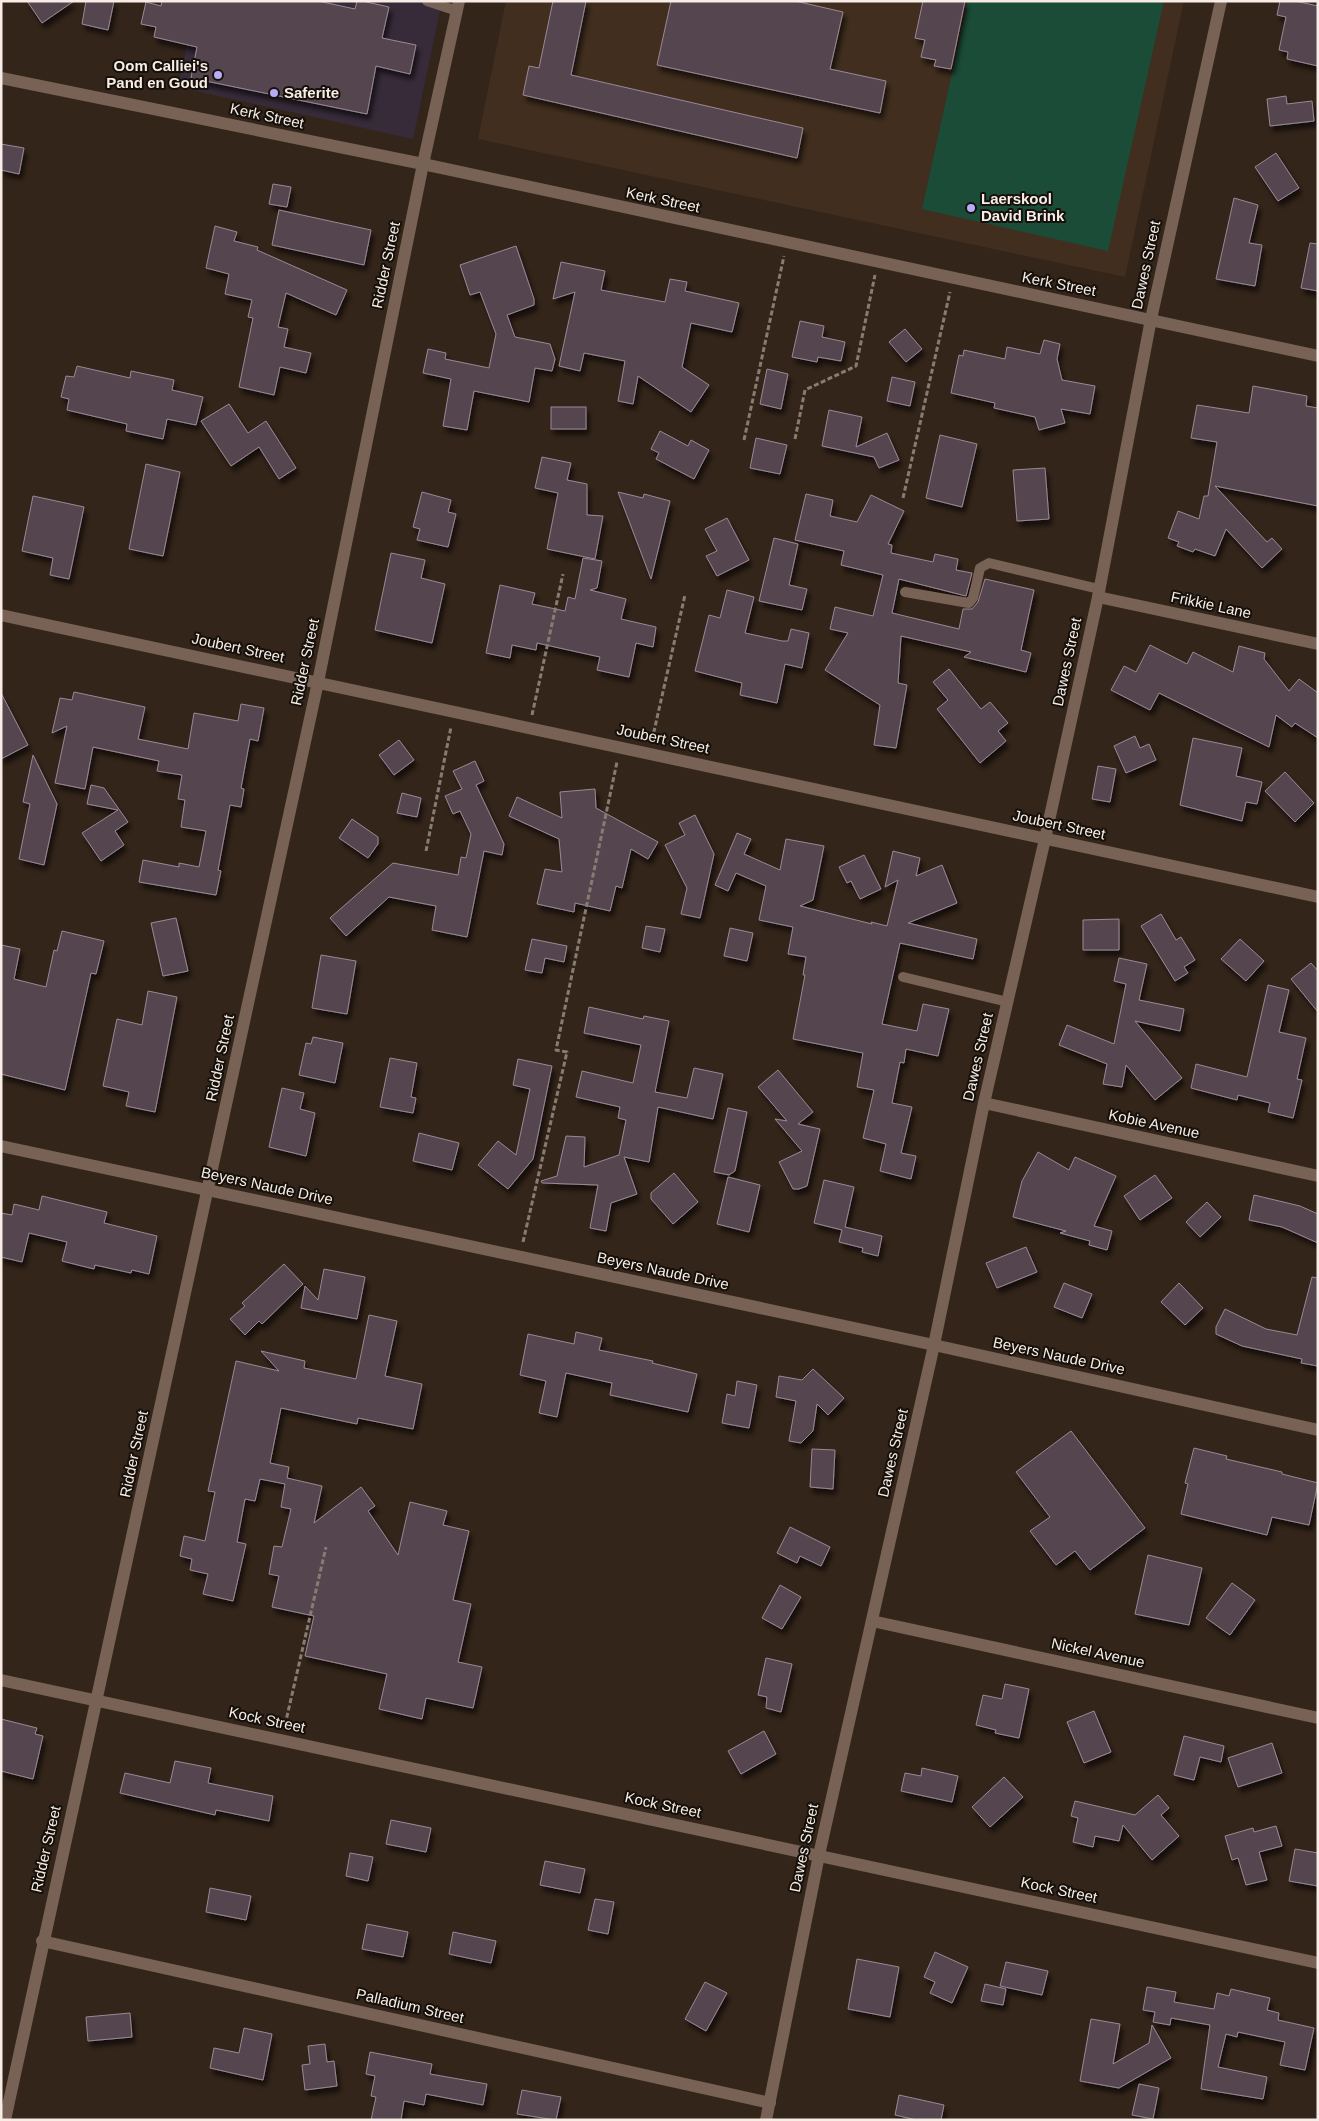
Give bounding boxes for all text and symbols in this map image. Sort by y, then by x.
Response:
place label: Oom Calliei's Pand en Goud [106,57,208,91]
marker: Oom Calliei's Pand en Goud [212,69,224,81]
place label: Saferite [284,84,339,101]
marker: Saferite [268,87,280,99]
street label: Kerk Street [229,99,306,132]
street label: Kerk Street [625,183,702,216]
place label: Laerskool David Brink [981,190,1065,224]
marker: Laerskool David Brink [965,202,977,214]
street label: Dawes Street [1128,218,1163,311]
street label: Ridder Street [368,219,403,310]
street label: Kerk Street [1021,268,1098,299]
street label: Frikkie Lane [1169,588,1253,621]
street label: Dawes Street [1049,615,1084,708]
street label: Ridder Street [287,616,322,707]
street label: Joubert Street [190,629,287,666]
street label: Joubert Street [615,720,712,757]
street label: Joubert Street [1011,806,1108,843]
street label: Dawes Street [959,1010,996,1103]
street label: Ridder Street [202,1012,237,1103]
street label: Kobie Avenue [1107,1106,1201,1141]
street label: Beyers Naude Drive [200,1163,335,1208]
street label: Beyers Naude Drive [596,1248,731,1293]
street label: Beyers Naude Drive [992,1333,1127,1378]
street label: Dawes Street [874,1406,911,1499]
street label: Ridder Street [116,1408,151,1499]
street label: Nickel Avenue [1050,1634,1146,1671]
street label: Kock Street [227,1703,308,1736]
street label: Kock Street [623,1788,704,1821]
street label: Dawes Street [786,1801,821,1894]
street label: Ridder Street [27,1803,64,1894]
street label: Kock Street [1019,1873,1100,1906]
street label: Palladium Street [355,1985,466,2026]

